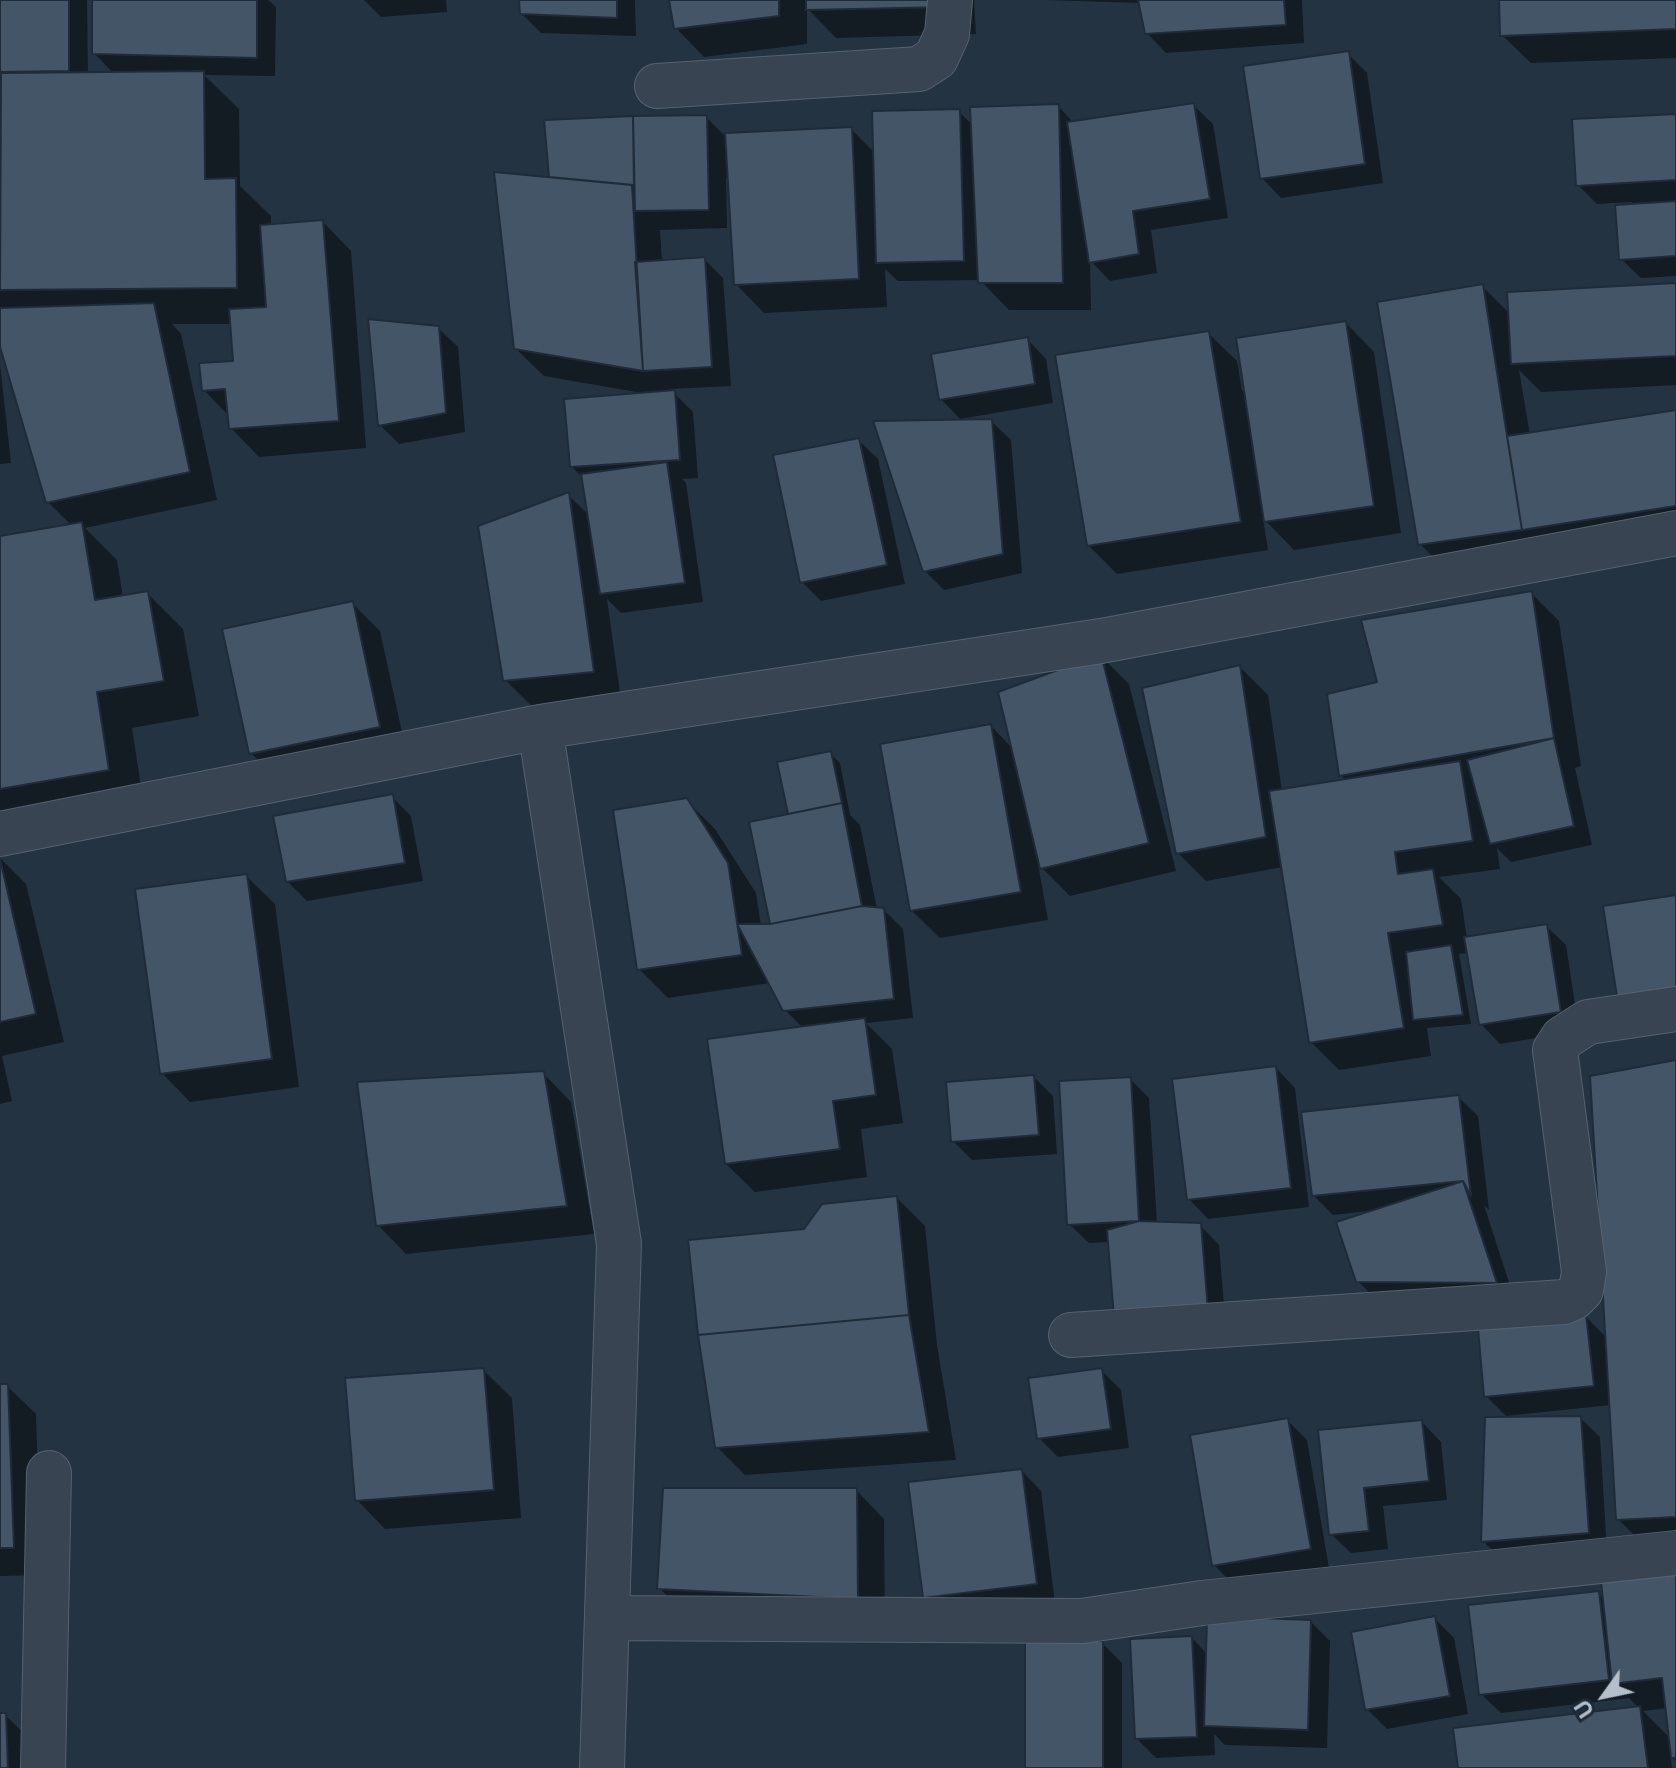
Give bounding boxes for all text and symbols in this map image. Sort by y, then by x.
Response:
north arrow [1564,1656,1644,1736]
text: U [1569,1695,1599,1723]

